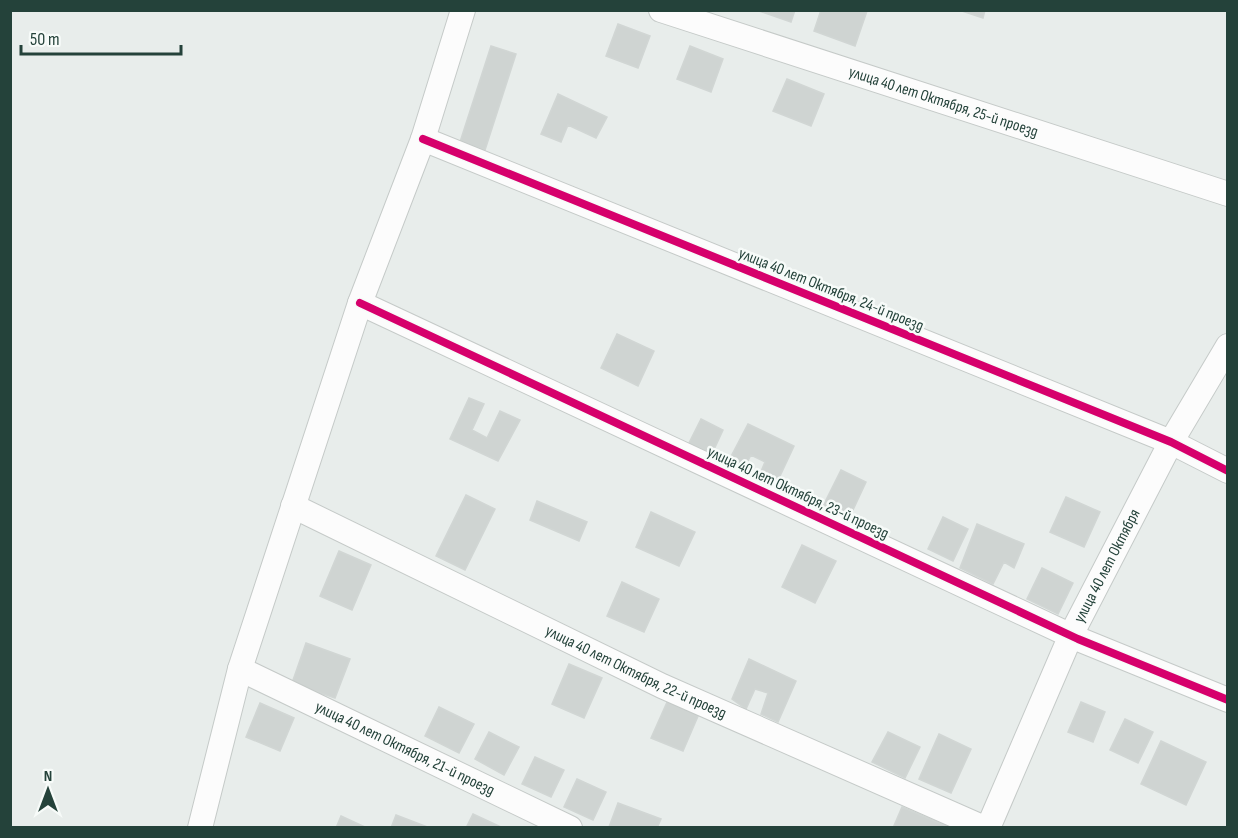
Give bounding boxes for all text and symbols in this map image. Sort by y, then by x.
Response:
scale bar [21,18,182,56]
text: 50 m [30,29,60,50]
street label: улица 40 лет Октября, 25-й проезд [846,62,1041,141]
street label: улица 40 лет Октября, 24-й проезд [736,244,926,336]
street label: улица 40 лет Октября, 23-й проезд [704,443,892,543]
street label: улица 40 лет Октября [1070,506,1144,626]
street label: улица 40 лет Октября, 22-й проезд [542,621,729,723]
street label: улица 40 лет Октября, 21-й проезд [312,697,498,800]
north arrow [18,760,78,820]
text: N [44,767,52,786]

